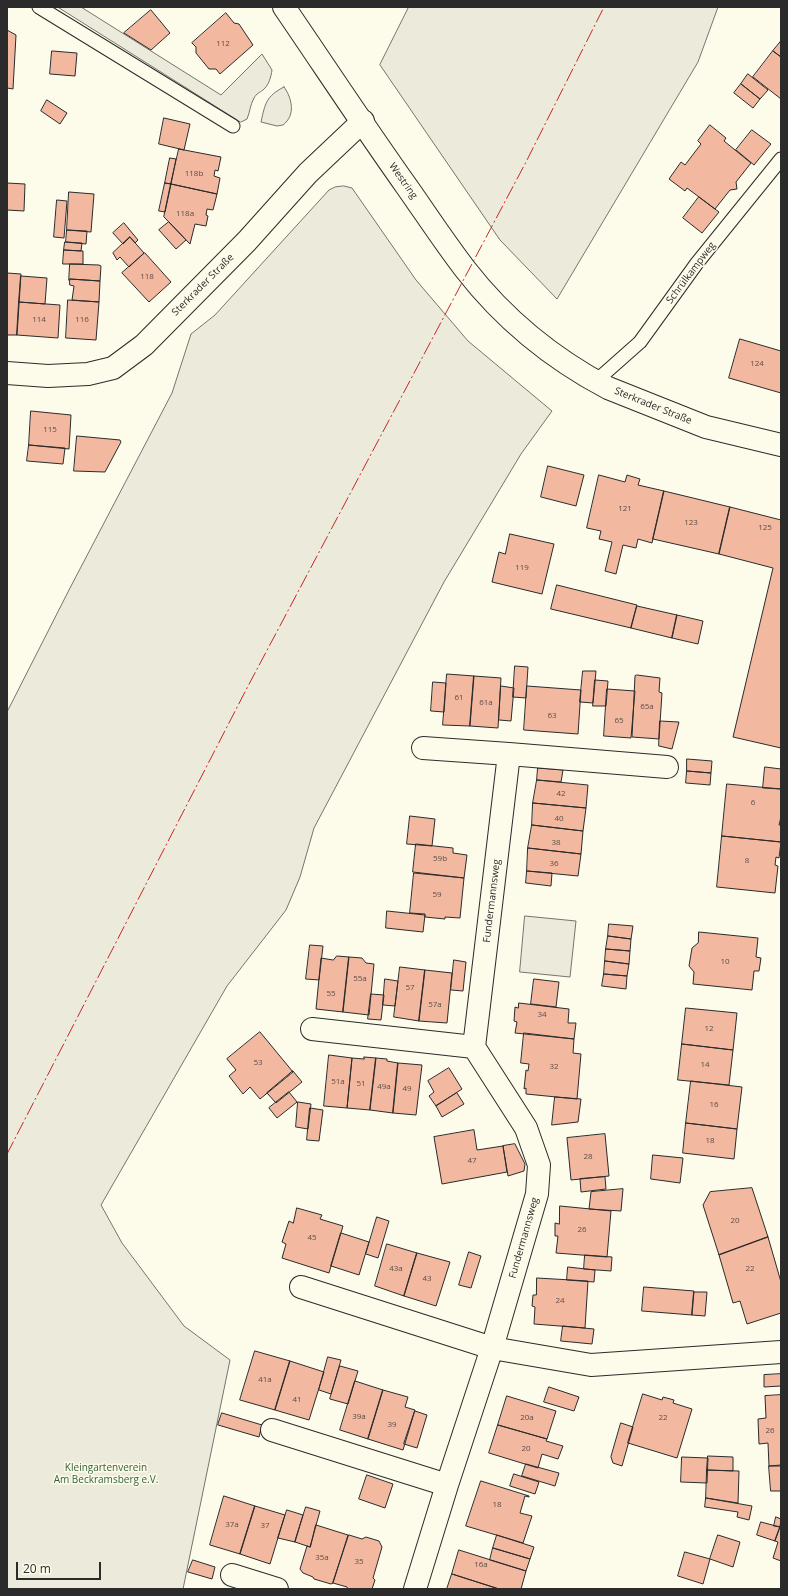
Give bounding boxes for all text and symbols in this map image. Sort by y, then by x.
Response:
house number: 112 [216,39,230,49]
street label: Westring [386,161,420,201]
house number: 118b [185,169,203,179]
house number: 118a [176,209,194,219]
street label: Schrülkampweg [664,240,718,306]
street label: Sterkrader Straße [170,252,236,318]
house number: 118 [140,272,154,282]
house number: 114 [32,315,46,325]
house number: 116 [75,315,89,325]
house number: 124 [750,359,764,369]
street label: Sterkrader Straße [612,385,694,427]
house number: 115 [43,425,57,435]
house number: 121 [618,504,632,514]
house number: 123 [684,518,698,528]
house number: 125 [758,523,772,533]
house number: 119 [515,563,529,573]
house number: 61 [454,693,464,703]
house number: 61a [479,698,493,708]
house number: 65a [640,702,654,712]
house number: 63 [547,711,557,721]
house number: 65 [614,716,624,726]
house number: 42 [556,789,566,799]
house number: 6 [751,798,755,808]
house number: 40 [554,814,564,824]
house number: 38 [551,838,561,848]
house number: 59b [433,854,447,864]
house number: 8 [745,856,749,866]
street label: Fundermannsweg [481,859,503,943]
house number: 36 [549,859,559,869]
house number: 59 [432,890,442,900]
house number: 10 [720,957,730,967]
house number: 55a [353,974,367,984]
house number: 57 [405,983,415,993]
house number: 55 [326,989,336,999]
house number: 57a [428,1000,442,1010]
house number: 34 [537,1010,547,1020]
house number: 12 [704,1024,714,1034]
house number: 53 [253,1058,263,1068]
house number: 14 [700,1060,710,1070]
house number: 32 [549,1062,559,1072]
house number: 51a [331,1077,345,1087]
house number: 51 [356,1079,366,1089]
house number: 49a [377,1082,391,1092]
house number: 49 [402,1084,412,1094]
house number: 16 [709,1100,719,1110]
house number: 18 [705,1136,715,1146]
house number: 28 [583,1152,593,1162]
house number: 47 [467,1156,477,1166]
street label: Fundermannsweg [507,1196,541,1280]
house number: 20 [730,1216,740,1226]
house number: 26 [577,1225,587,1235]
house number: 45 [307,1233,317,1243]
house number: 43a [389,1264,403,1274]
house number: 22 [745,1264,755,1274]
house number: 43 [422,1274,432,1284]
house number: 24 [555,1296,565,1306]
house number: 41a [258,1375,272,1385]
house number: 41 [292,1395,302,1405]
house number: 39a [352,1412,366,1422]
house number: 20a [520,1413,534,1423]
house number: 22 [658,1413,668,1423]
house number: 39 [387,1420,397,1430]
house number: 26 [765,1426,775,1436]
house number: 20 [521,1444,531,1454]
park label: Kleingartenverein Am Beckramsberg e.V. [54,1462,158,1486]
house number: 18 [492,1500,502,1510]
house number: 37a [225,1520,239,1530]
house number: 37 [260,1521,270,1531]
house number: 35a [315,1553,329,1563]
scale bar [18,1554,103,1580]
house number: 35 [354,1557,364,1567]
text: 20 m [23,1560,51,1577]
house number: 16a [474,1560,488,1570]

